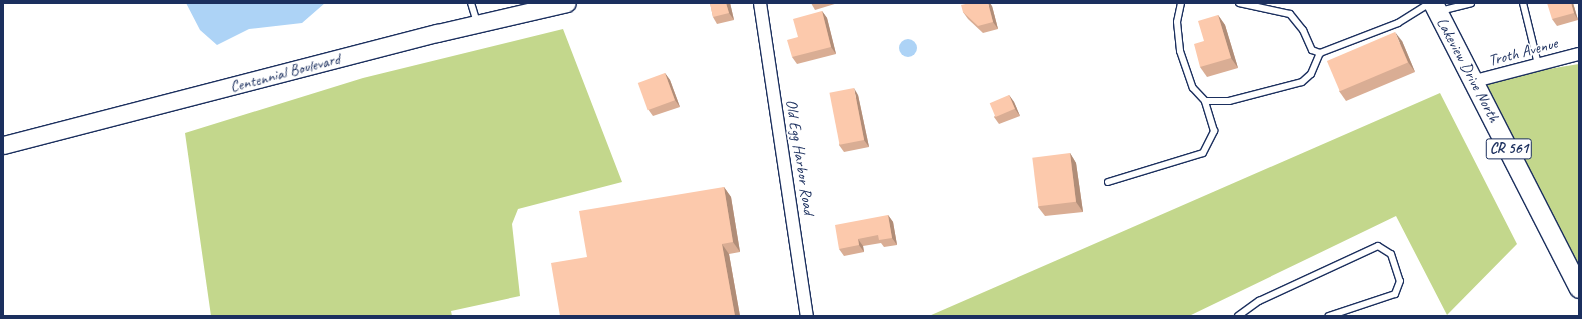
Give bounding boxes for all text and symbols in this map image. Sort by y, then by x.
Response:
street label: Lakeview Drive North [1432,14,1504,126]
street label: Troth Avenue [1486,34,1560,70]
street label: Centennial Boulevard [228,49,342,97]
street label: Old Egg Harbor Road [781,98,819,216]
road number: CR 561 [1485,136,1533,162]

